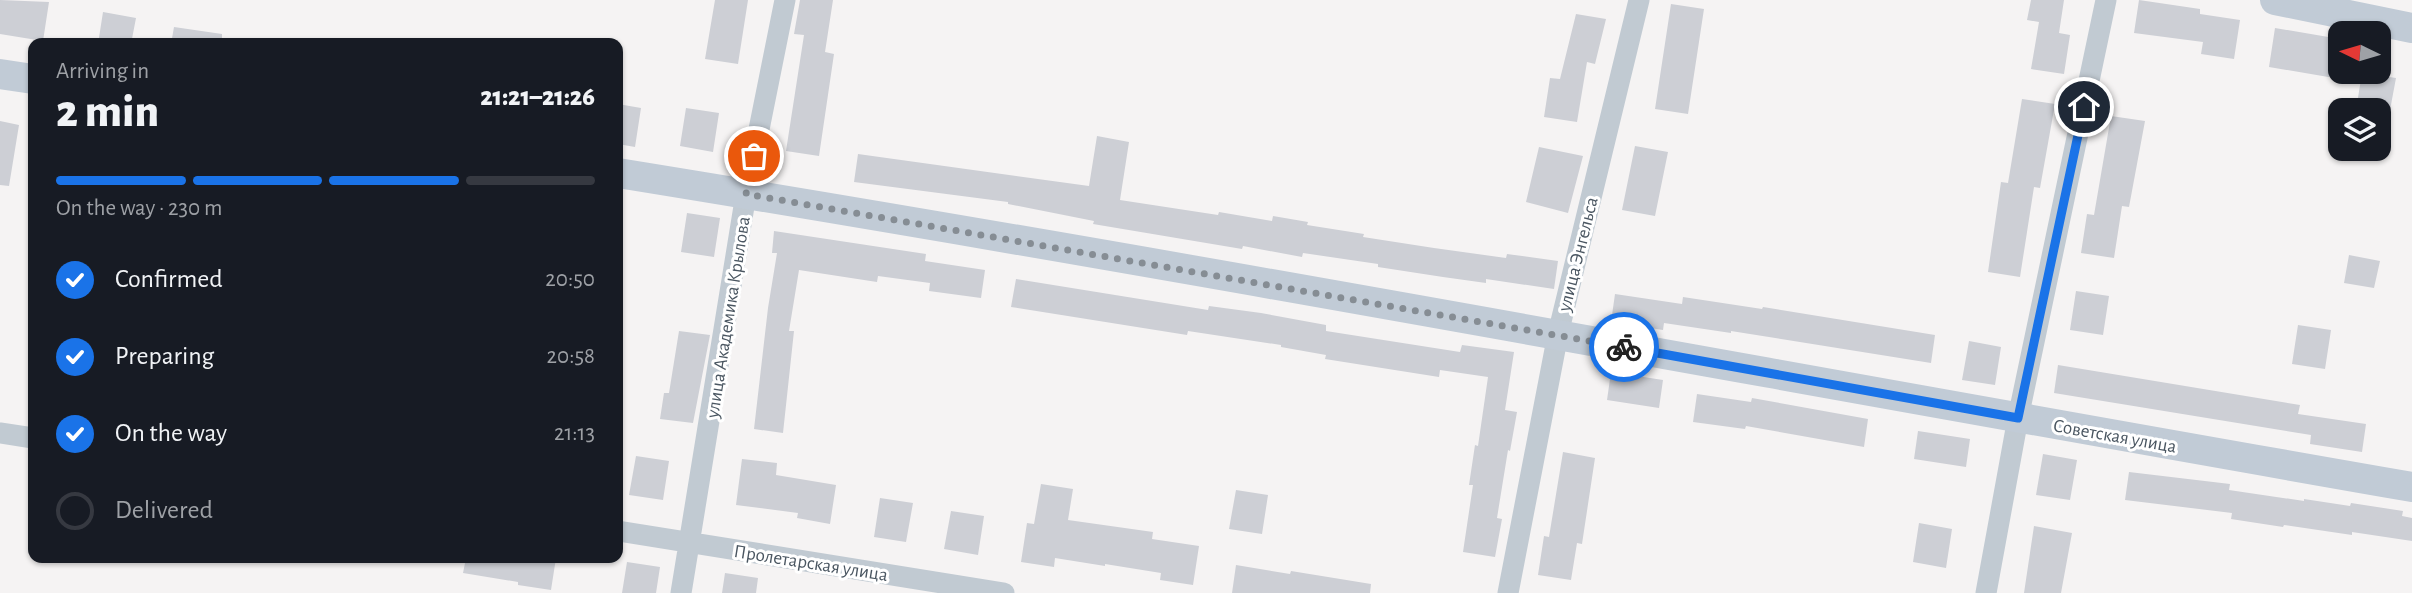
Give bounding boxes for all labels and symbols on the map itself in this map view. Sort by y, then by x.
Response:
north arrow [2328,21,2390,84]
pin [2054,77,2114,137]
pin [724,126,784,186]
street label: улица Энгельса [1555,195,1602,315]
street label: улица Академика Крылова [703,215,754,420]
courier [1589,312,1659,382]
street label: Советская улица [2052,416,2178,457]
street label: Пролетарская улица [732,542,889,585]

